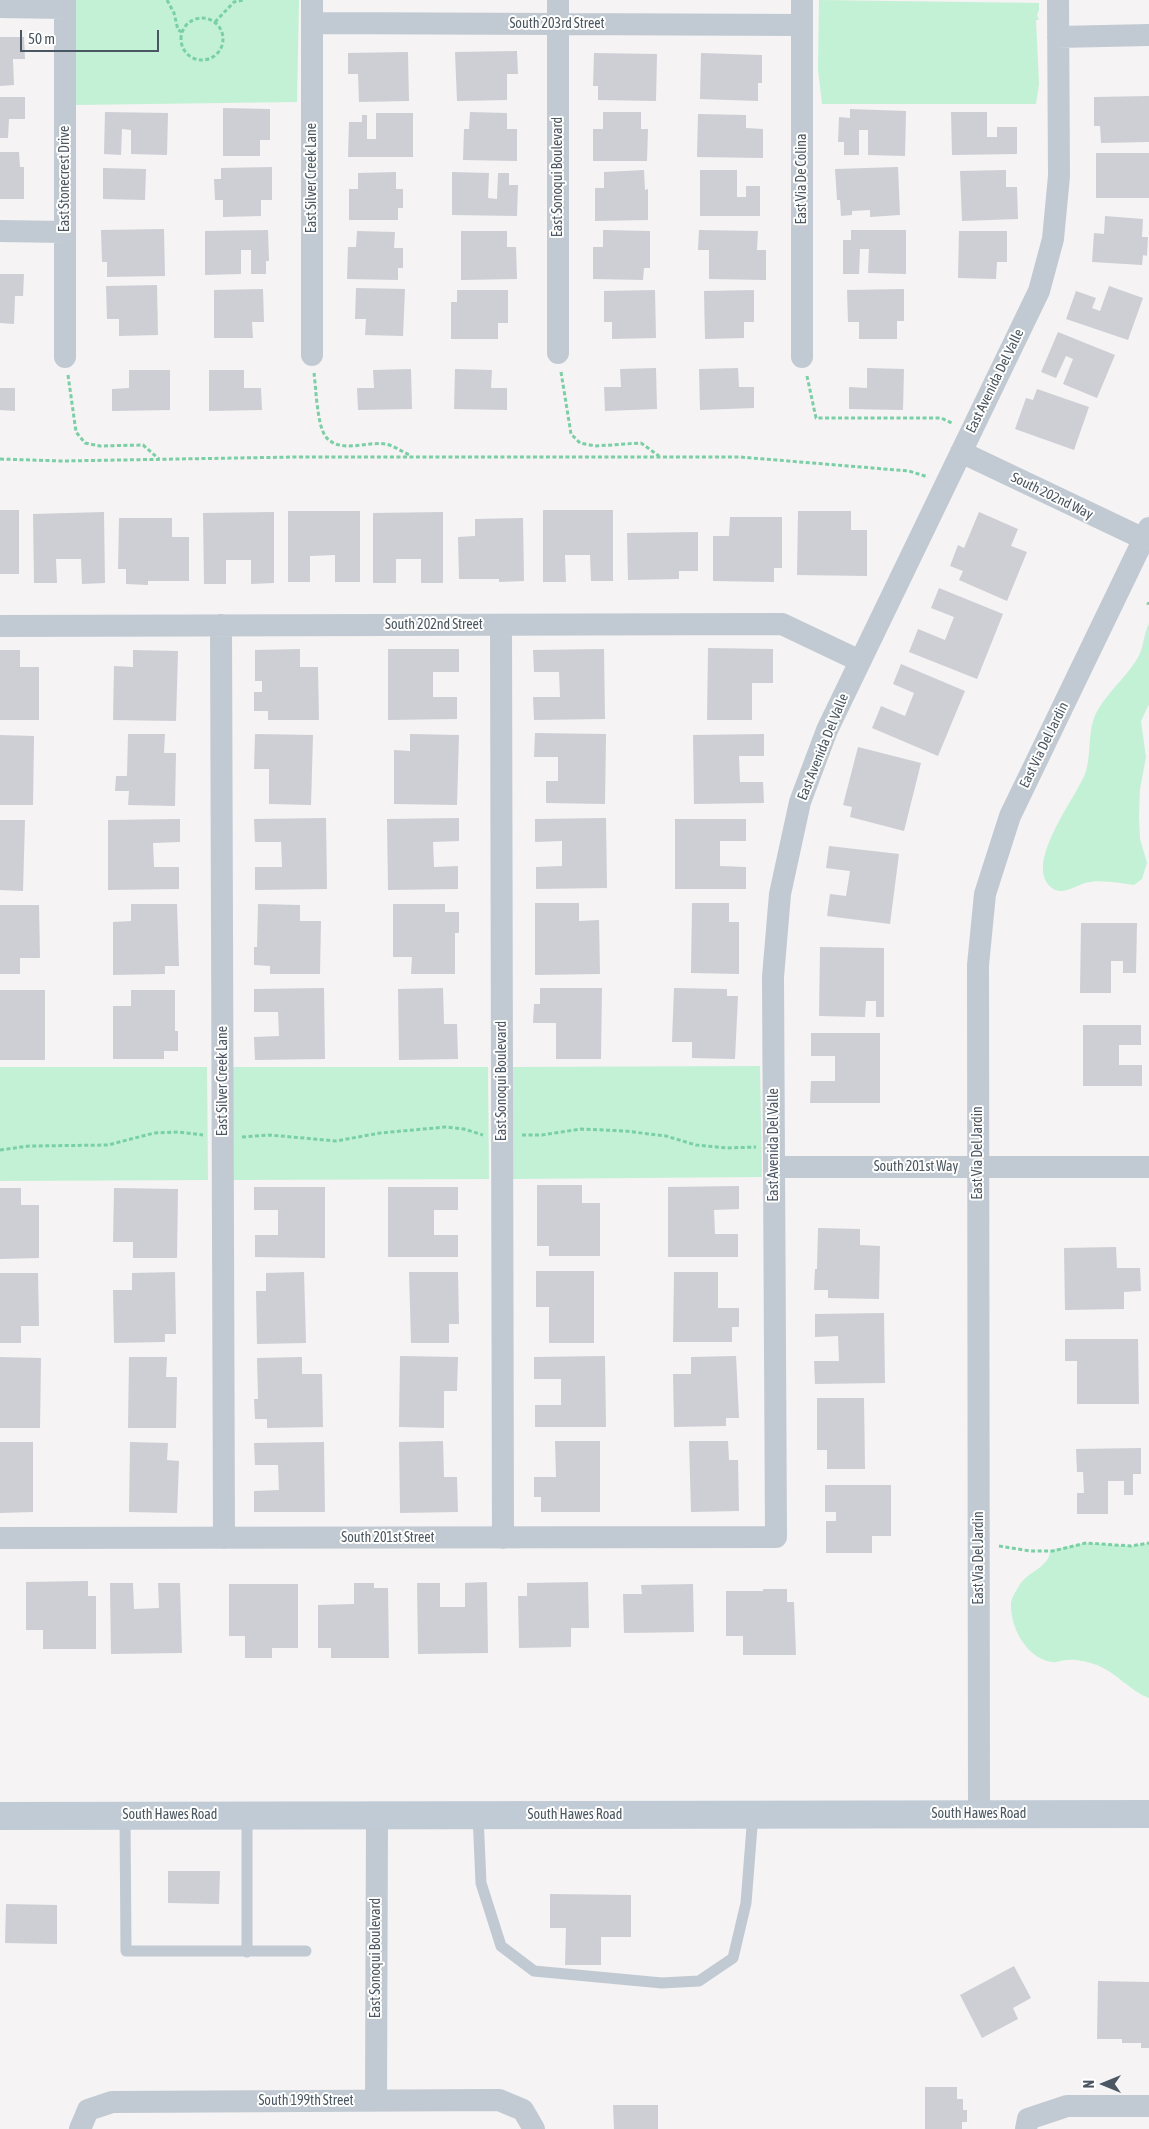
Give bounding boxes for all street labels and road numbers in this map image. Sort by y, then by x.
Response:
street label: South 203rd Street [509,16,605,32]
street label: East Sonoqui Boulevard [550,117,566,237]
street label: East Silver Creek Lane [304,123,320,233]
street label: East Stonecrest Drive [57,126,73,232]
street label: East Via De Colina [794,133,810,225]
street label: East Avenida Del Valle [963,326,1027,436]
street label: South 202nd Way [1008,469,1096,523]
street label: South 202nd Street [385,617,483,633]
street label: East Avenida Del Valle [794,691,852,803]
street label: East Via Del Jardin [1016,699,1072,791]
street label: East Sonoqui Boulevard [494,1021,510,1141]
street label: East Silver Creek Lane [215,1026,231,1136]
street label: East Avenida Del Valle [766,1088,782,1202]
street label: East Via Del Jardin [970,1106,986,1200]
street label: South 201st Way [874,1159,958,1175]
street label: East Via Del Jardin [971,1511,987,1605]
street label: South 201st Street [341,1530,435,1546]
street label: South Hawes Road [932,1806,1026,1822]
street label: South Hawes Road [123,1807,217,1823]
street label: South Hawes Road [528,1807,622,1823]
street label: East Sonoqui Boulevard [368,1898,384,2018]
street label: South 199th Street [258,2093,354,2109]

